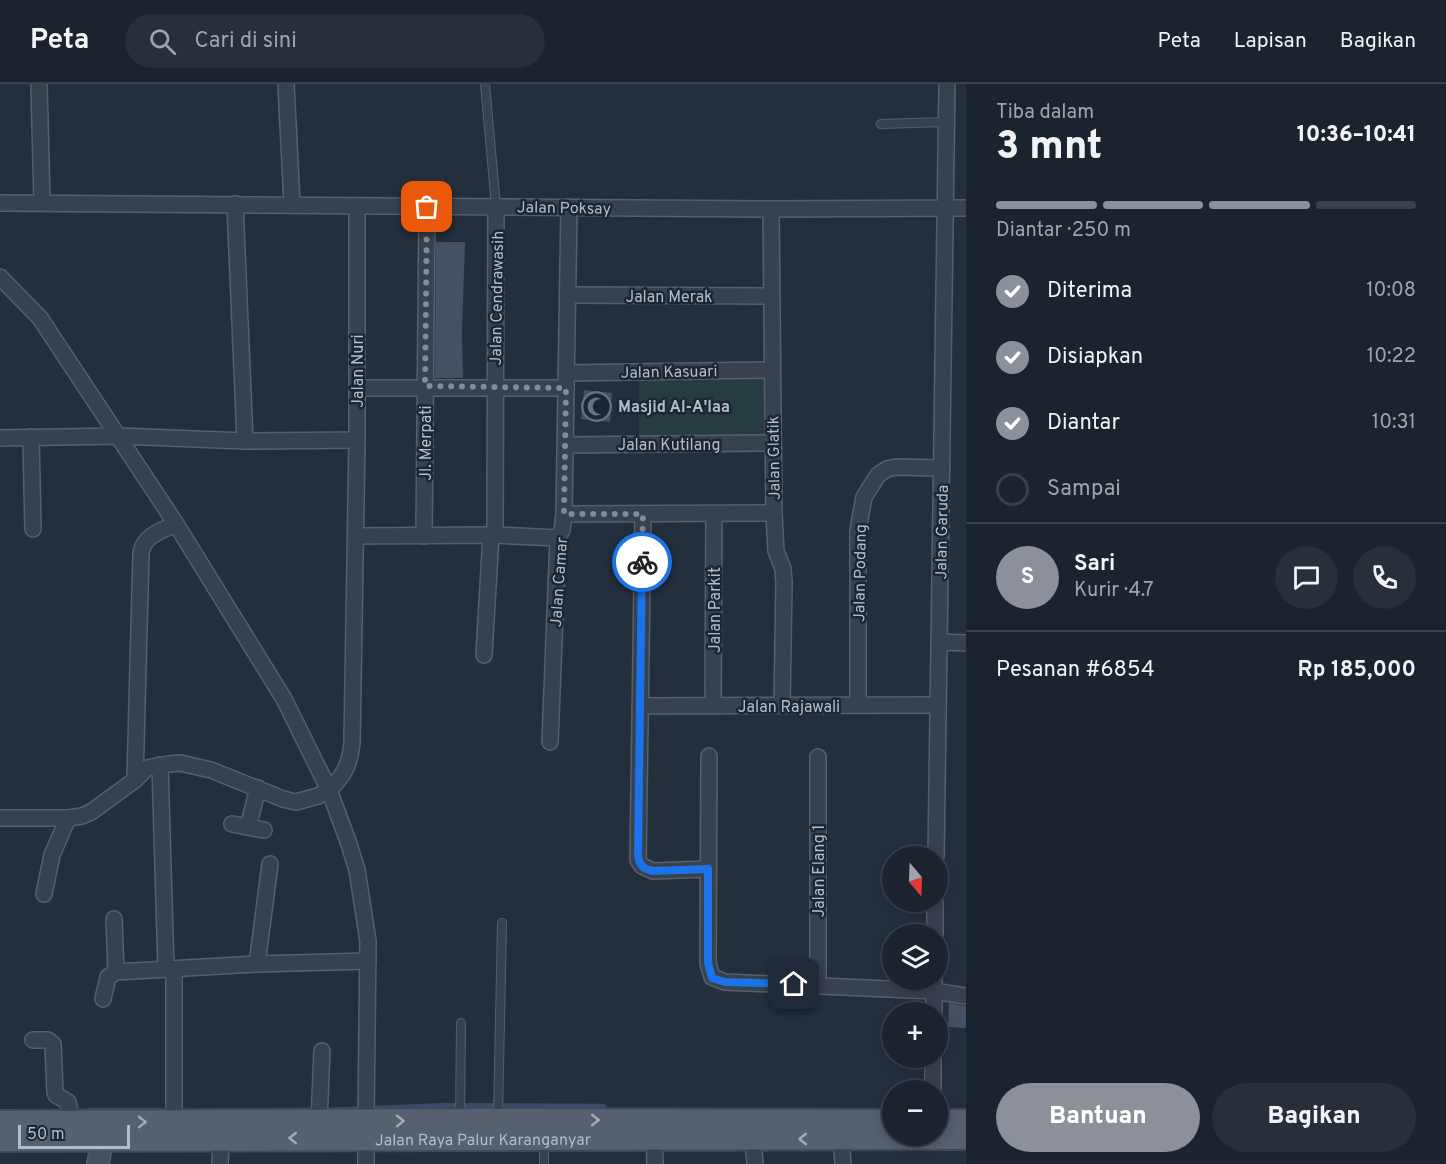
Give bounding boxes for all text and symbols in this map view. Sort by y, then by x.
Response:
search box [125,14,545,68]
text: Peta [30,23,89,59]
icon: search [146,25,179,58]
text: Cari di sini [194,28,297,55]
text: Peta [1158,28,1201,55]
text: Lapisan [1234,28,1307,55]
text: Bagikan [1340,28,1416,55]
text: Tiba dalam [996,100,1094,126]
text: 10:36–10:41 [1297,122,1416,149]
text: 3 mnt [996,124,1102,173]
pin [401,181,452,232]
icon: bag [410,190,443,223]
street label: Jalan Poksay [517,198,611,220]
text: Diantar · 250 m [996,218,1131,244]
street label: Jalan Cendrawasih [487,231,509,366]
icon: check [996,275,1029,308]
text: Diterima [1047,278,1132,305]
text: 10:08 [1366,278,1416,304]
street label: Jalan Merak [625,288,713,308]
street label: Jalan Nuri [349,334,369,408]
icon: check [996,341,1029,374]
text: Disiapkan [1047,344,1143,371]
text: 10:22 [1367,344,1416,370]
street label: Jalan Kasuari [620,362,718,384]
mosque icon: Masjid Al-A'laa [581,390,613,422]
place label: Masjid Al-A'laa [618,398,730,418]
street label: Jl. Merpati [417,405,437,481]
icon: check [996,407,1029,440]
text: Diantar [1047,410,1120,437]
text: 10:31 [1372,410,1416,436]
street label: Jalan Glatik [764,416,786,500]
street label: Jalan Kutilang [617,436,721,456]
text: Sampai [1047,476,1121,503]
street label: Jalan Garuda [932,484,954,580]
street label: Jalan Podang [850,524,872,622]
courier [612,532,672,592]
street label: Jalan Camar [547,536,573,628]
icon: bike [626,546,659,579]
button: chat [1275,546,1338,609]
button: phone [1353,546,1416,609]
text: Sari [1074,551,1115,578]
text: S [1021,564,1034,591]
street label: Jalan Parkit [706,567,726,653]
text: Kurir · 4.7 [1074,578,1154,604]
text: Pesanan #6854 [996,657,1155,684]
text: Rp 185,000 [1298,657,1416,684]
street label: Jalan Rajawali [738,698,840,718]
street label: Jalan Elang 1 [810,824,830,918]
north arrow [882,846,948,912]
map controls [882,846,948,1146]
button: layers [882,924,948,990]
pin [768,958,819,1009]
icon: home [777,967,810,1000]
button: + [882,1002,948,1068]
button: − [882,1080,948,1146]
button: Bantuan [996,1083,1200,1152]
button: Bagikan [1212,1083,1416,1152]
one-way arrow [396,1114,405,1127]
one-way arrow [591,1114,600,1126]
one-way arrow [138,1116,147,1128]
scale bar [18,1122,130,1150]
text: 50 m [27,1125,65,1145]
street label: Jalan Raya Palur Karanganyar [375,1131,591,1151]
one-way arrow [288,1132,297,1144]
one-way arrow [798,1133,807,1145]

